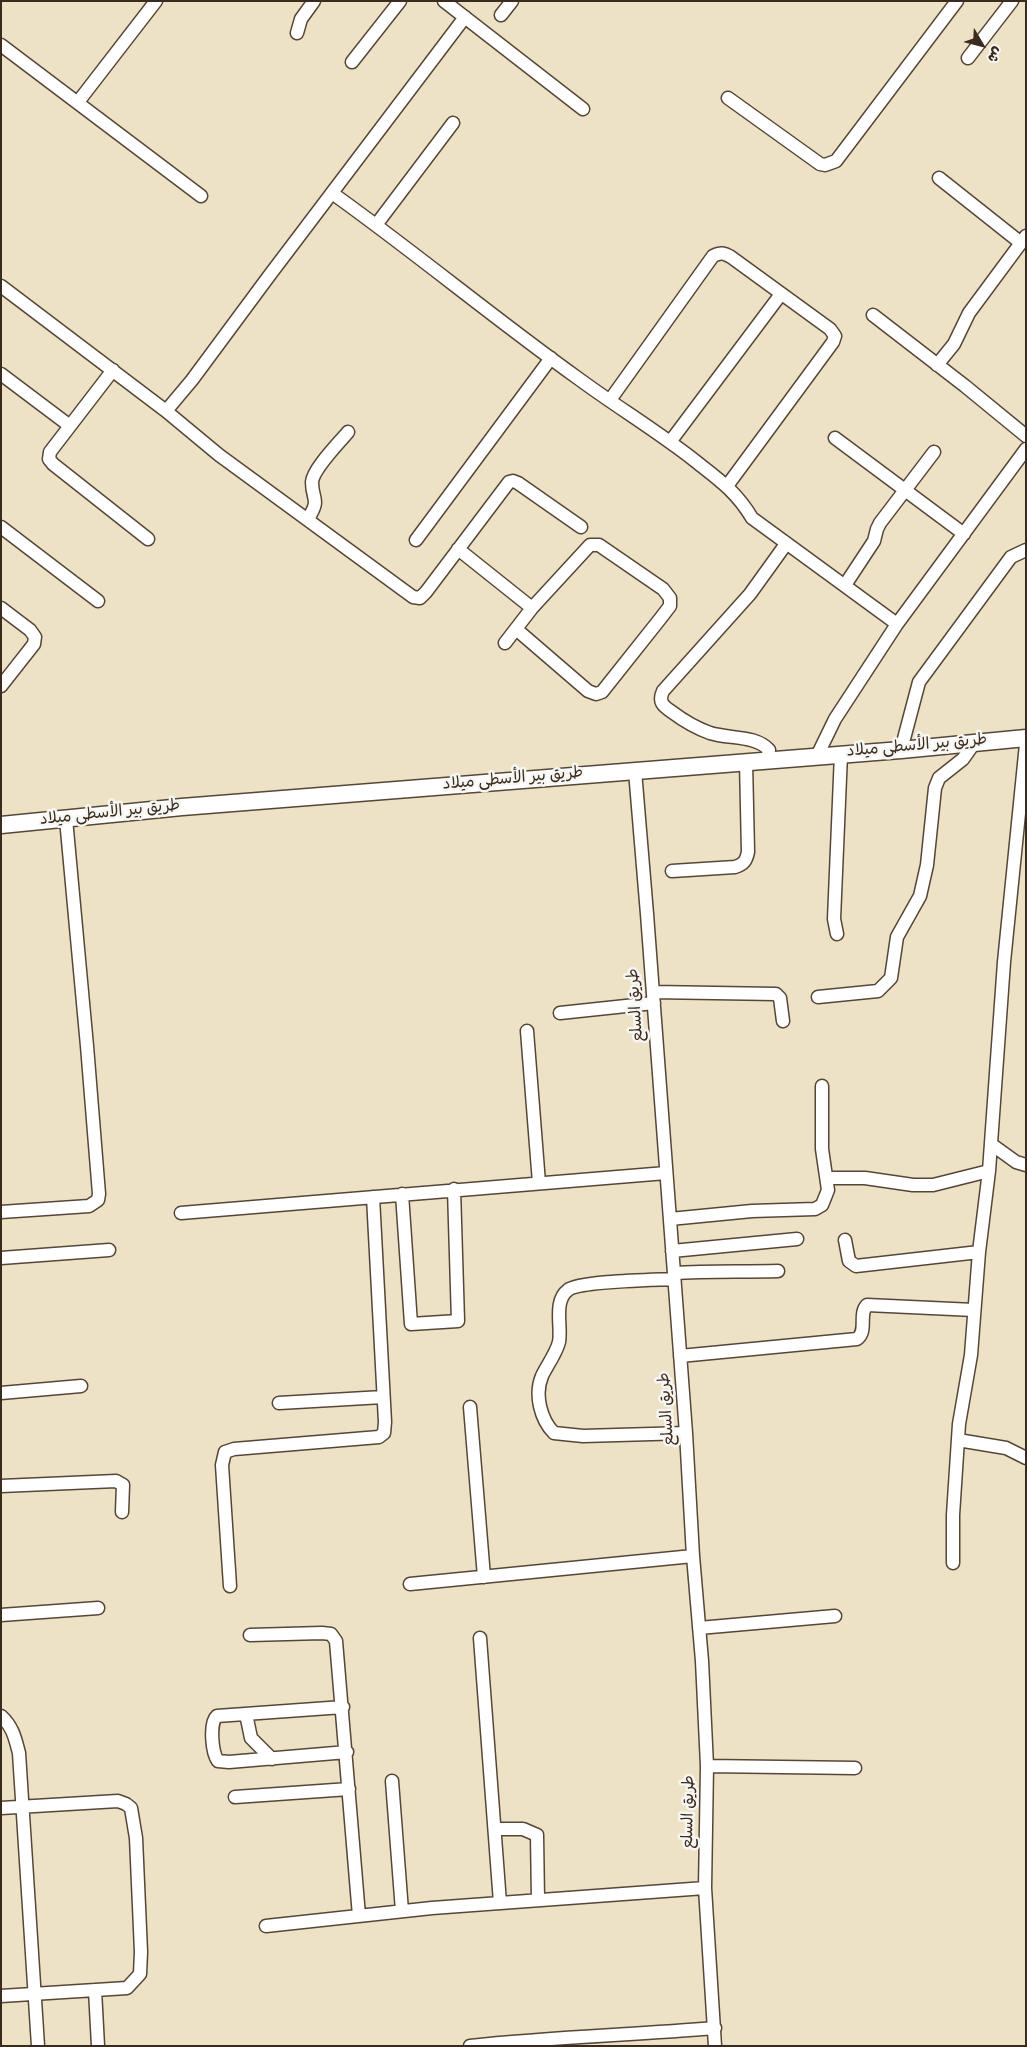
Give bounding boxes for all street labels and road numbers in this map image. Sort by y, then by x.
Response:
street label: طريق بير الأسطى ميلاد [846,731,988,763]
street label: طريق بير الأسطى ميلاد [442,764,584,796]
street label: طريق بير الأسطى ميلاد [39,797,181,831]
street label: طريق السلع [625,968,649,1042]
street label: طريق السلع [656,1372,680,1446]
street label: طريق السلع [680,1775,700,1849]

